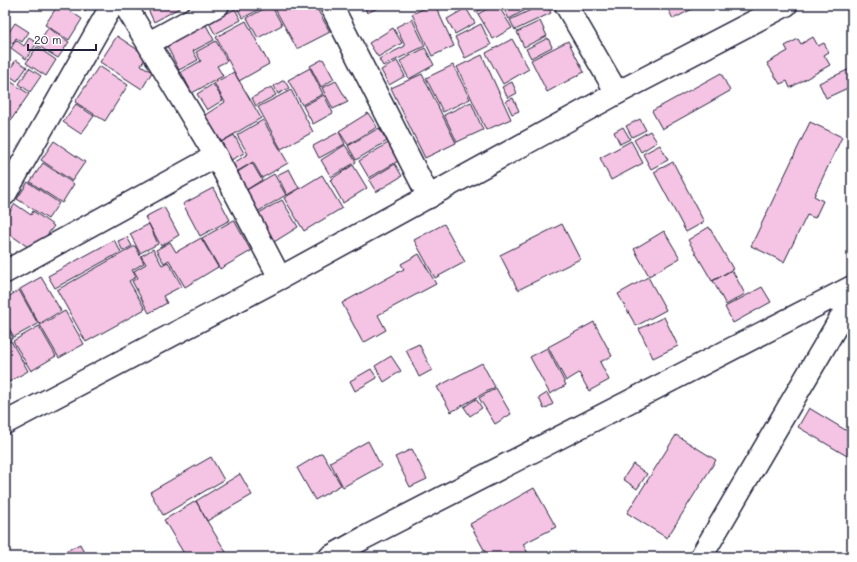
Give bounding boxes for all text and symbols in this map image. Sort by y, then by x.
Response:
scale bar [28,26,96,52]
text: 20 m [34,31,62,47]

